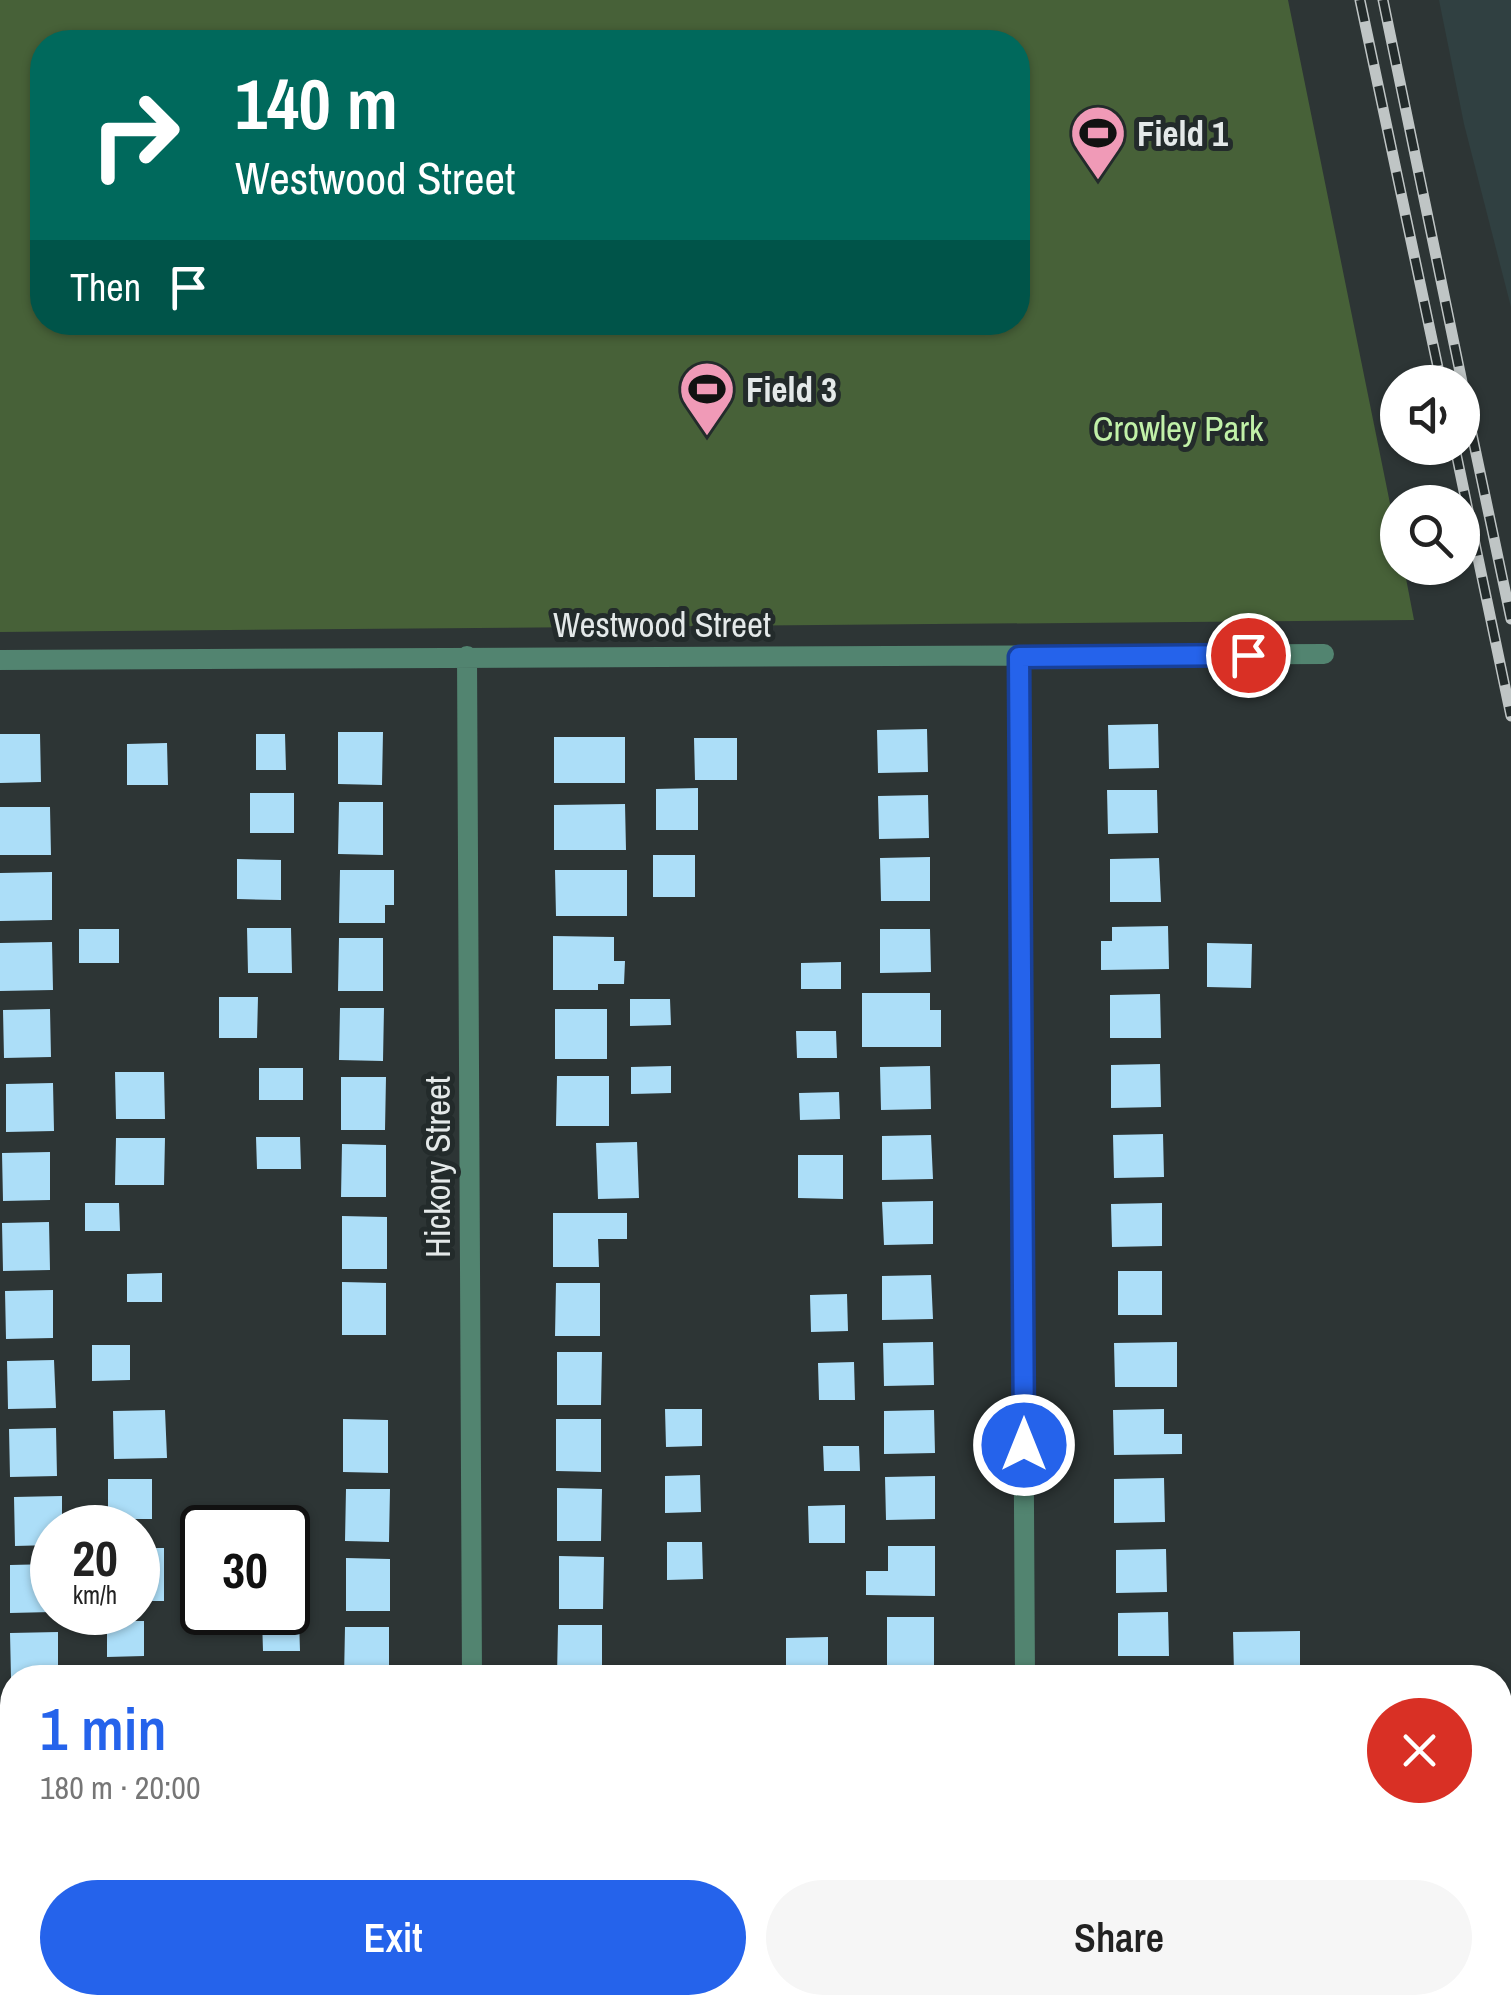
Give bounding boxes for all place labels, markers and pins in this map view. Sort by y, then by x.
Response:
sports icon: Field 1 [1068,103,1128,182]
place label: Field 1 [1137,110,1228,157]
sports icon: Field 3 [677,359,737,438]
place label: Field 3 [746,366,837,413]
pin [1206,613,1291,698]

